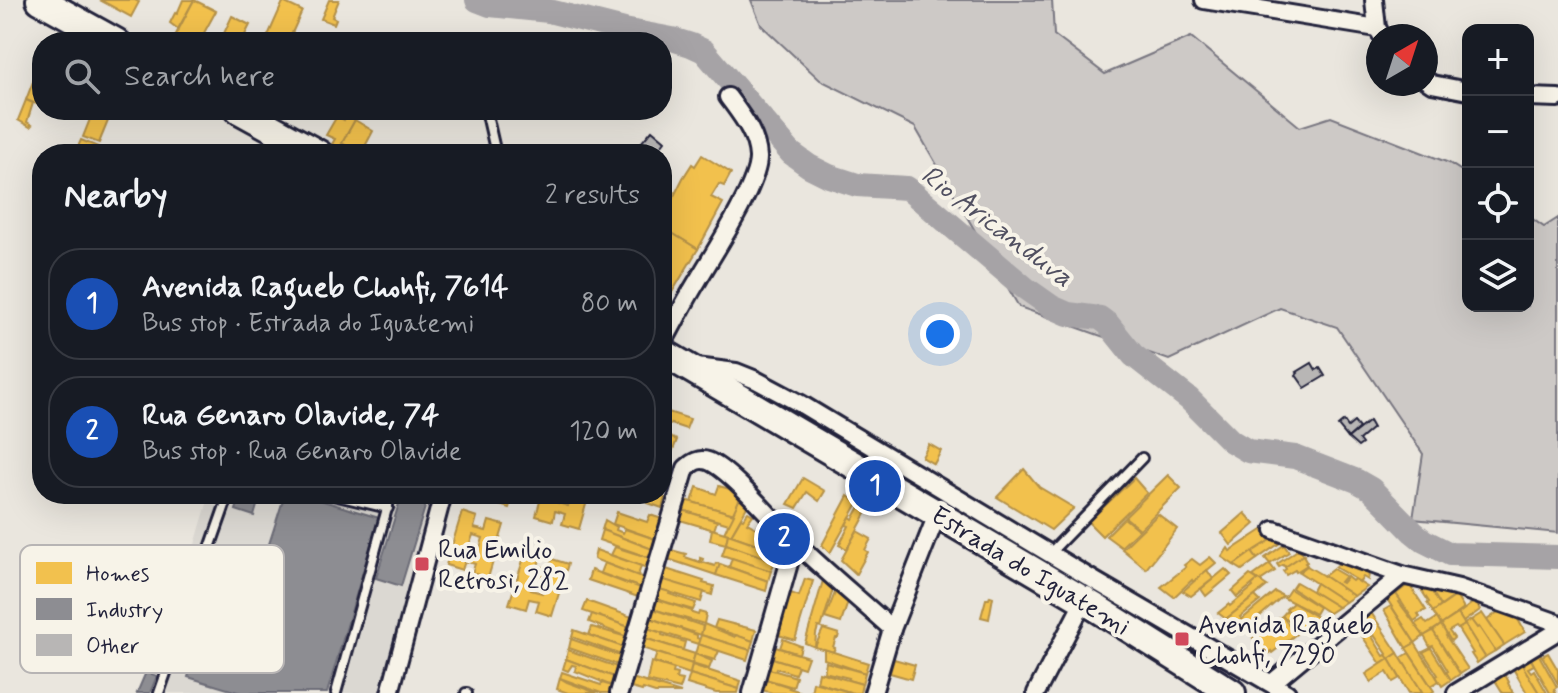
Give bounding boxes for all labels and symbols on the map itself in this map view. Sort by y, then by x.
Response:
north arrow [1366,24,1438,96]
water label: Rio Aricanduva [913,158,1080,296]
your location [920,314,960,354]
pin: 1 [849,456,901,516]
street label: Estrada do Iguatemi [924,499,1136,645]
pin: 2 [758,509,810,569]
place label: Rua Emilio Retrosi, 282 [438,534,569,598]
legend [20,545,284,673]
marker: Rua Emilio Retrosi, 282 [413,555,431,573]
text: Homes [86,561,150,589]
text: Industry [86,597,163,625]
place label: Avenida Ragueb Chohfi, 7290 [1198,609,1373,673]
marker: Avenida Ragueb Chohfi, 7290 [1173,630,1191,648]
text: Other [86,633,139,661]

